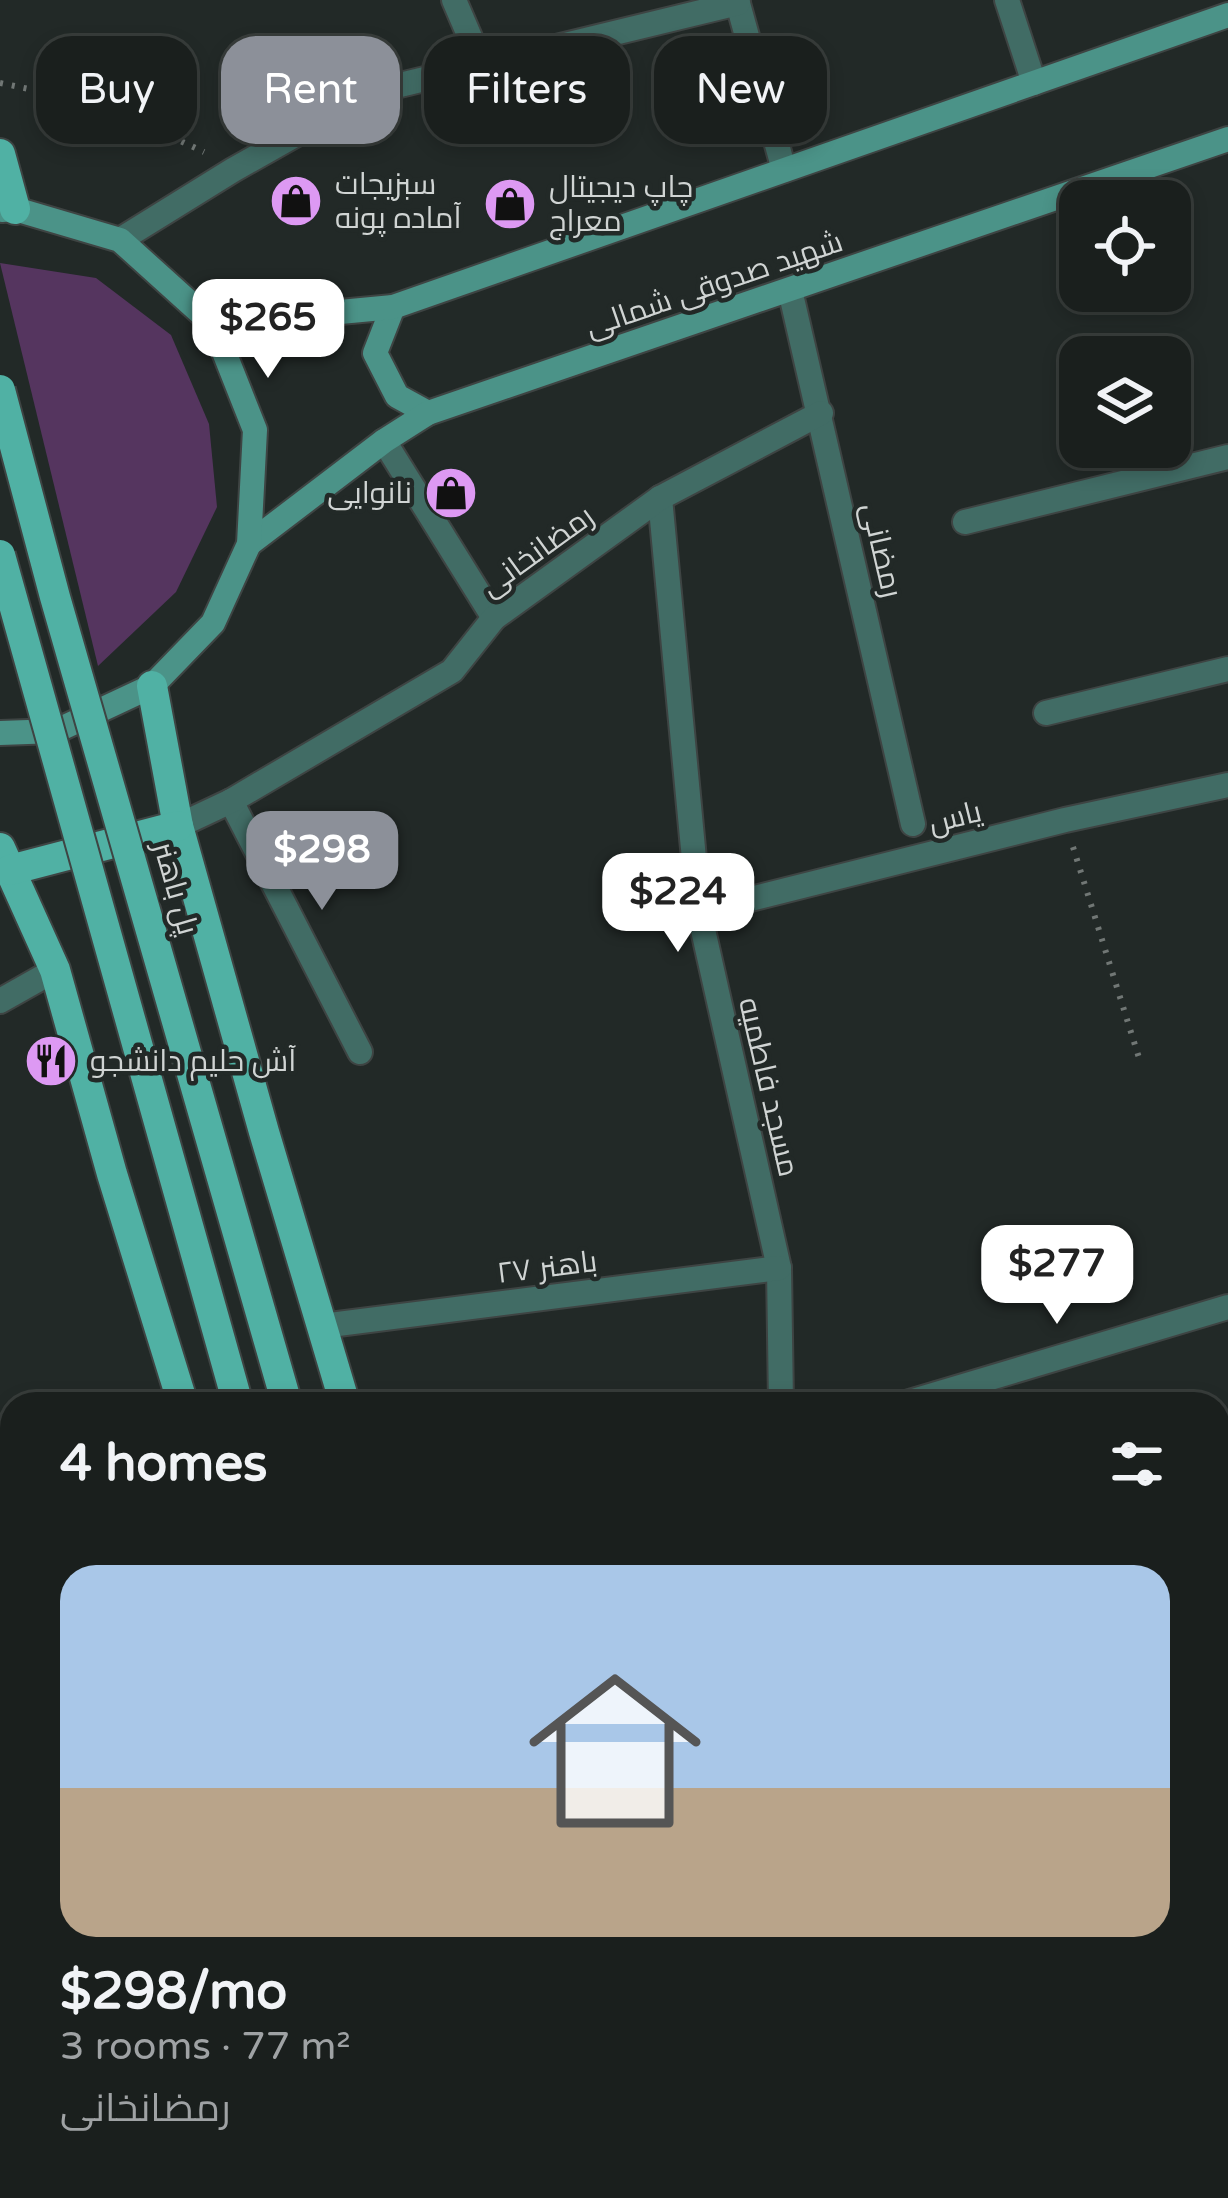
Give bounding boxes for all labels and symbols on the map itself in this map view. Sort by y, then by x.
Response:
place label: سبزیجات آماده پونه [335,166,462,237]
place label: چاپ دیجیتال معراج [549,169,693,241]
shop icon: سبزیجات آماده پونه [268,173,324,229]
shop icon: چاپ دیجیتال معراج [482,176,538,232]
street label: شهید صدوقی شمالی [581,223,848,346]
pin: $265 [197,279,339,381]
shop icon: نانوایی [423,465,479,521]
place label: نانوایی [327,475,412,512]
street label: رمضانخانی [473,498,601,605]
street label: رمضانی [853,499,910,601]
street label: یاس [925,793,985,842]
pin: $298 [251,811,393,913]
street label: پل باهنر [144,835,206,939]
pin: $224 [607,853,749,955]
street label: مسجد فاطمیه [730,994,807,1180]
restaurant icon: آش حلیم دانشجو [23,1033,79,1089]
place label: آش حلیم دانشجو [90,1043,296,1081]
pin: $277 [986,1225,1128,1327]
street label: باهنر ۲۷ [495,1243,599,1292]

